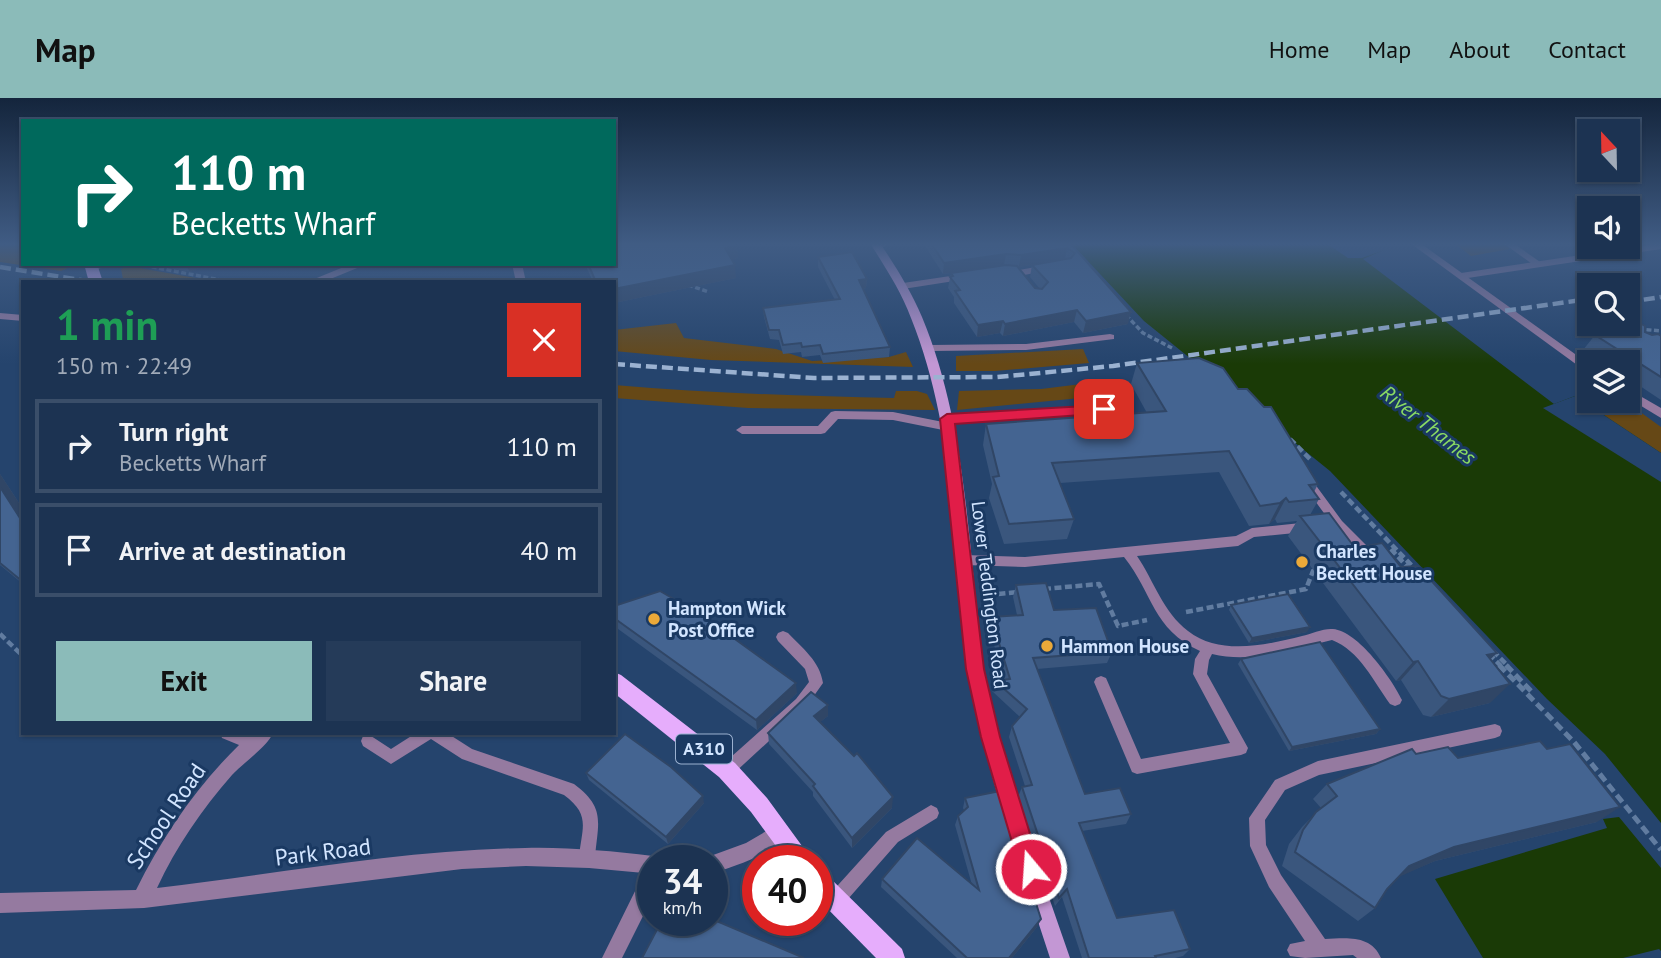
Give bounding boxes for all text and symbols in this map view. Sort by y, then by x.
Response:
text: Map [35,28,96,71]
text: Home [1269,34,1329,65]
text: Map [1367,34,1411,65]
text: About [1449,34,1510,65]
text: Contact [1548,34,1626,65]
north arrow [1577,119,1640,182]
map controls [1577,119,1640,413]
text: 110 m [171,140,306,204]
icon: right [56,147,147,238]
button: sound [1577,196,1640,259]
text: Becketts Wharf [171,202,375,244]
button: search [1577,273,1640,336]
text: 1 min [56,297,158,352]
button: close [507,303,581,377]
button: layers [1577,350,1640,413]
text: 150 m · 22:49 [56,351,192,380]
pin [1074,379,1134,439]
water label: River Thames [1375,379,1482,471]
icon: arrive [1085,390,1123,428]
text: Turn right [119,415,228,448]
icon: right [60,427,98,465]
text: 110 m [506,430,577,463]
text: Becketts Wharf [119,448,266,477]
street label: Lower Teddington Road [967,500,1013,690]
icon: arrive [60,531,98,569]
text: Arrive at destination [119,534,346,567]
text: 40 m [521,534,577,567]
place label: Charles Beckett House [1316,539,1432,585]
marker: Charles Beckett House [1294,554,1310,570]
place label: Hampton Wick Post Office [668,596,786,642]
marker: Hampton Wick Post Office [646,611,662,627]
place label: Hammon House [1061,634,1189,658]
marker: Hammon House [1039,638,1055,654]
button: Exit [56,641,312,721]
button: Share [326,641,581,721]
road number: A310 [676,734,732,764]
street label: School Road [120,757,212,874]
street label: Park Road [273,831,373,872]
position arrow [994,832,1068,906]
speed limit sign: 40 [742,845,833,936]
text: 34 [663,858,702,904]
text: km/h [663,896,702,919]

